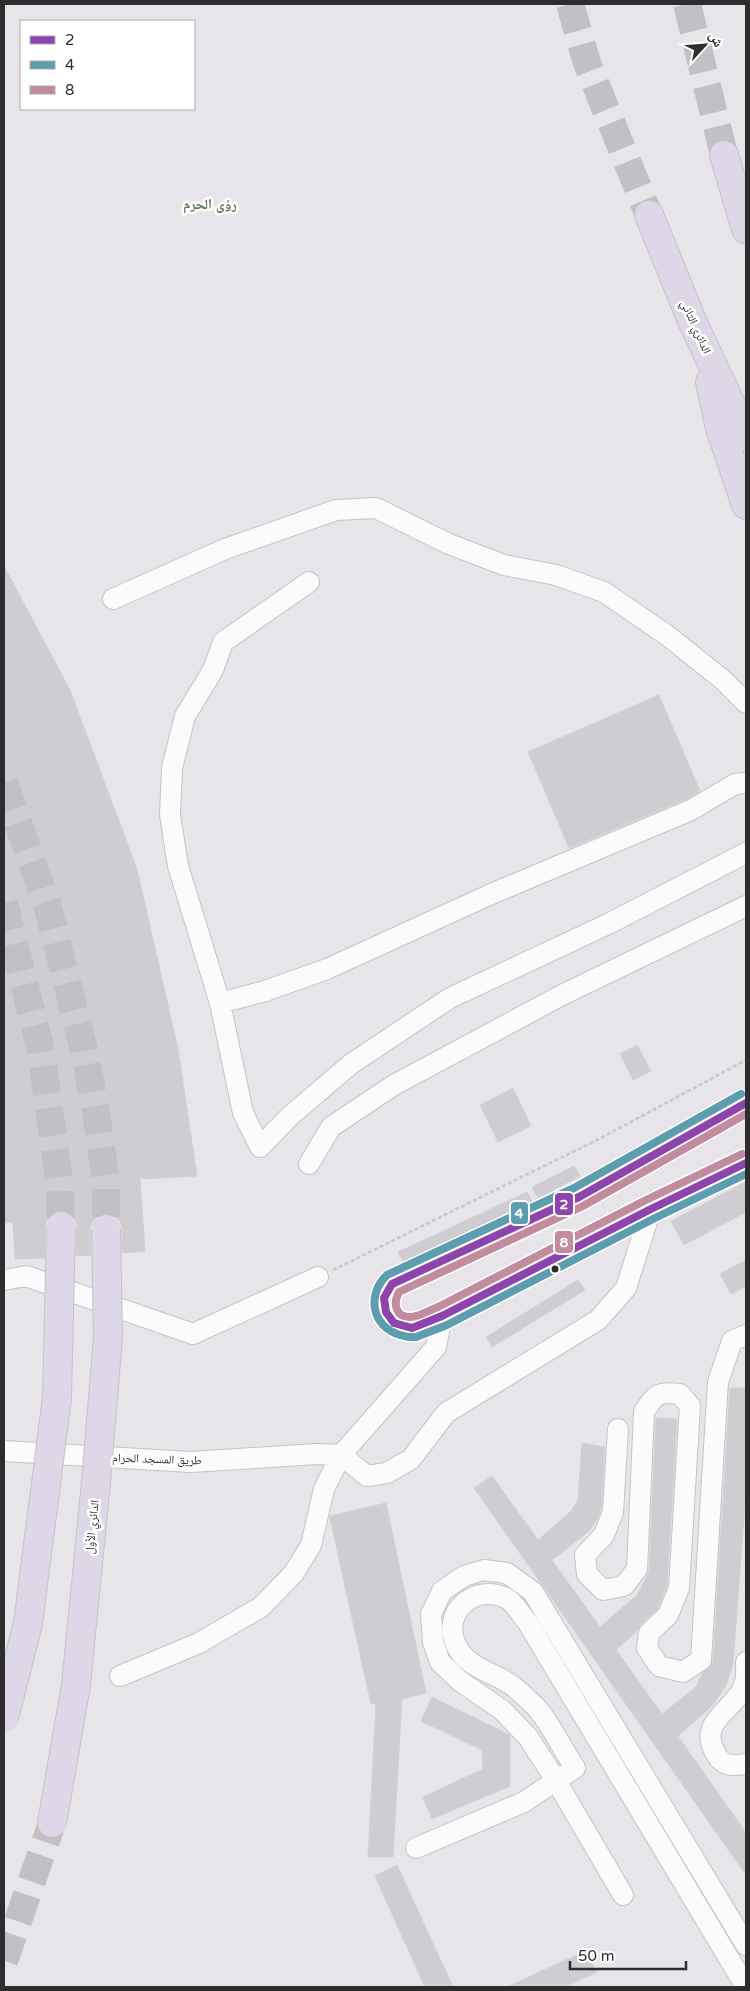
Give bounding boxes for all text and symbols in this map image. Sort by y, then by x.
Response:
legend [20,20,195,110]
north arrow [680,20,730,70]
text: ش [705,29,727,50]
text: 2 [65,31,74,49]
text: 4 [65,56,74,74]
text: 8 [65,81,74,99]
district label: رؤى الحرم [183,196,237,214]
street label: الدائري الثاني [675,298,714,357]
line badge: 2 [554,1192,574,1216]
text: 2 [560,1196,569,1213]
line badge: 4 [510,1201,529,1225]
text: 4 [515,1205,524,1222]
line badge: 8 [554,1230,574,1254]
text: 8 [560,1234,569,1251]
unlabelled marker [550,1264,560,1274]
street label: طريق المسجد الحرام [112,1450,202,1469]
street label: الدائري الأول [82,1499,105,1555]
scale bar [570,1938,686,1970]
text: 50 m [578,1947,615,1965]

